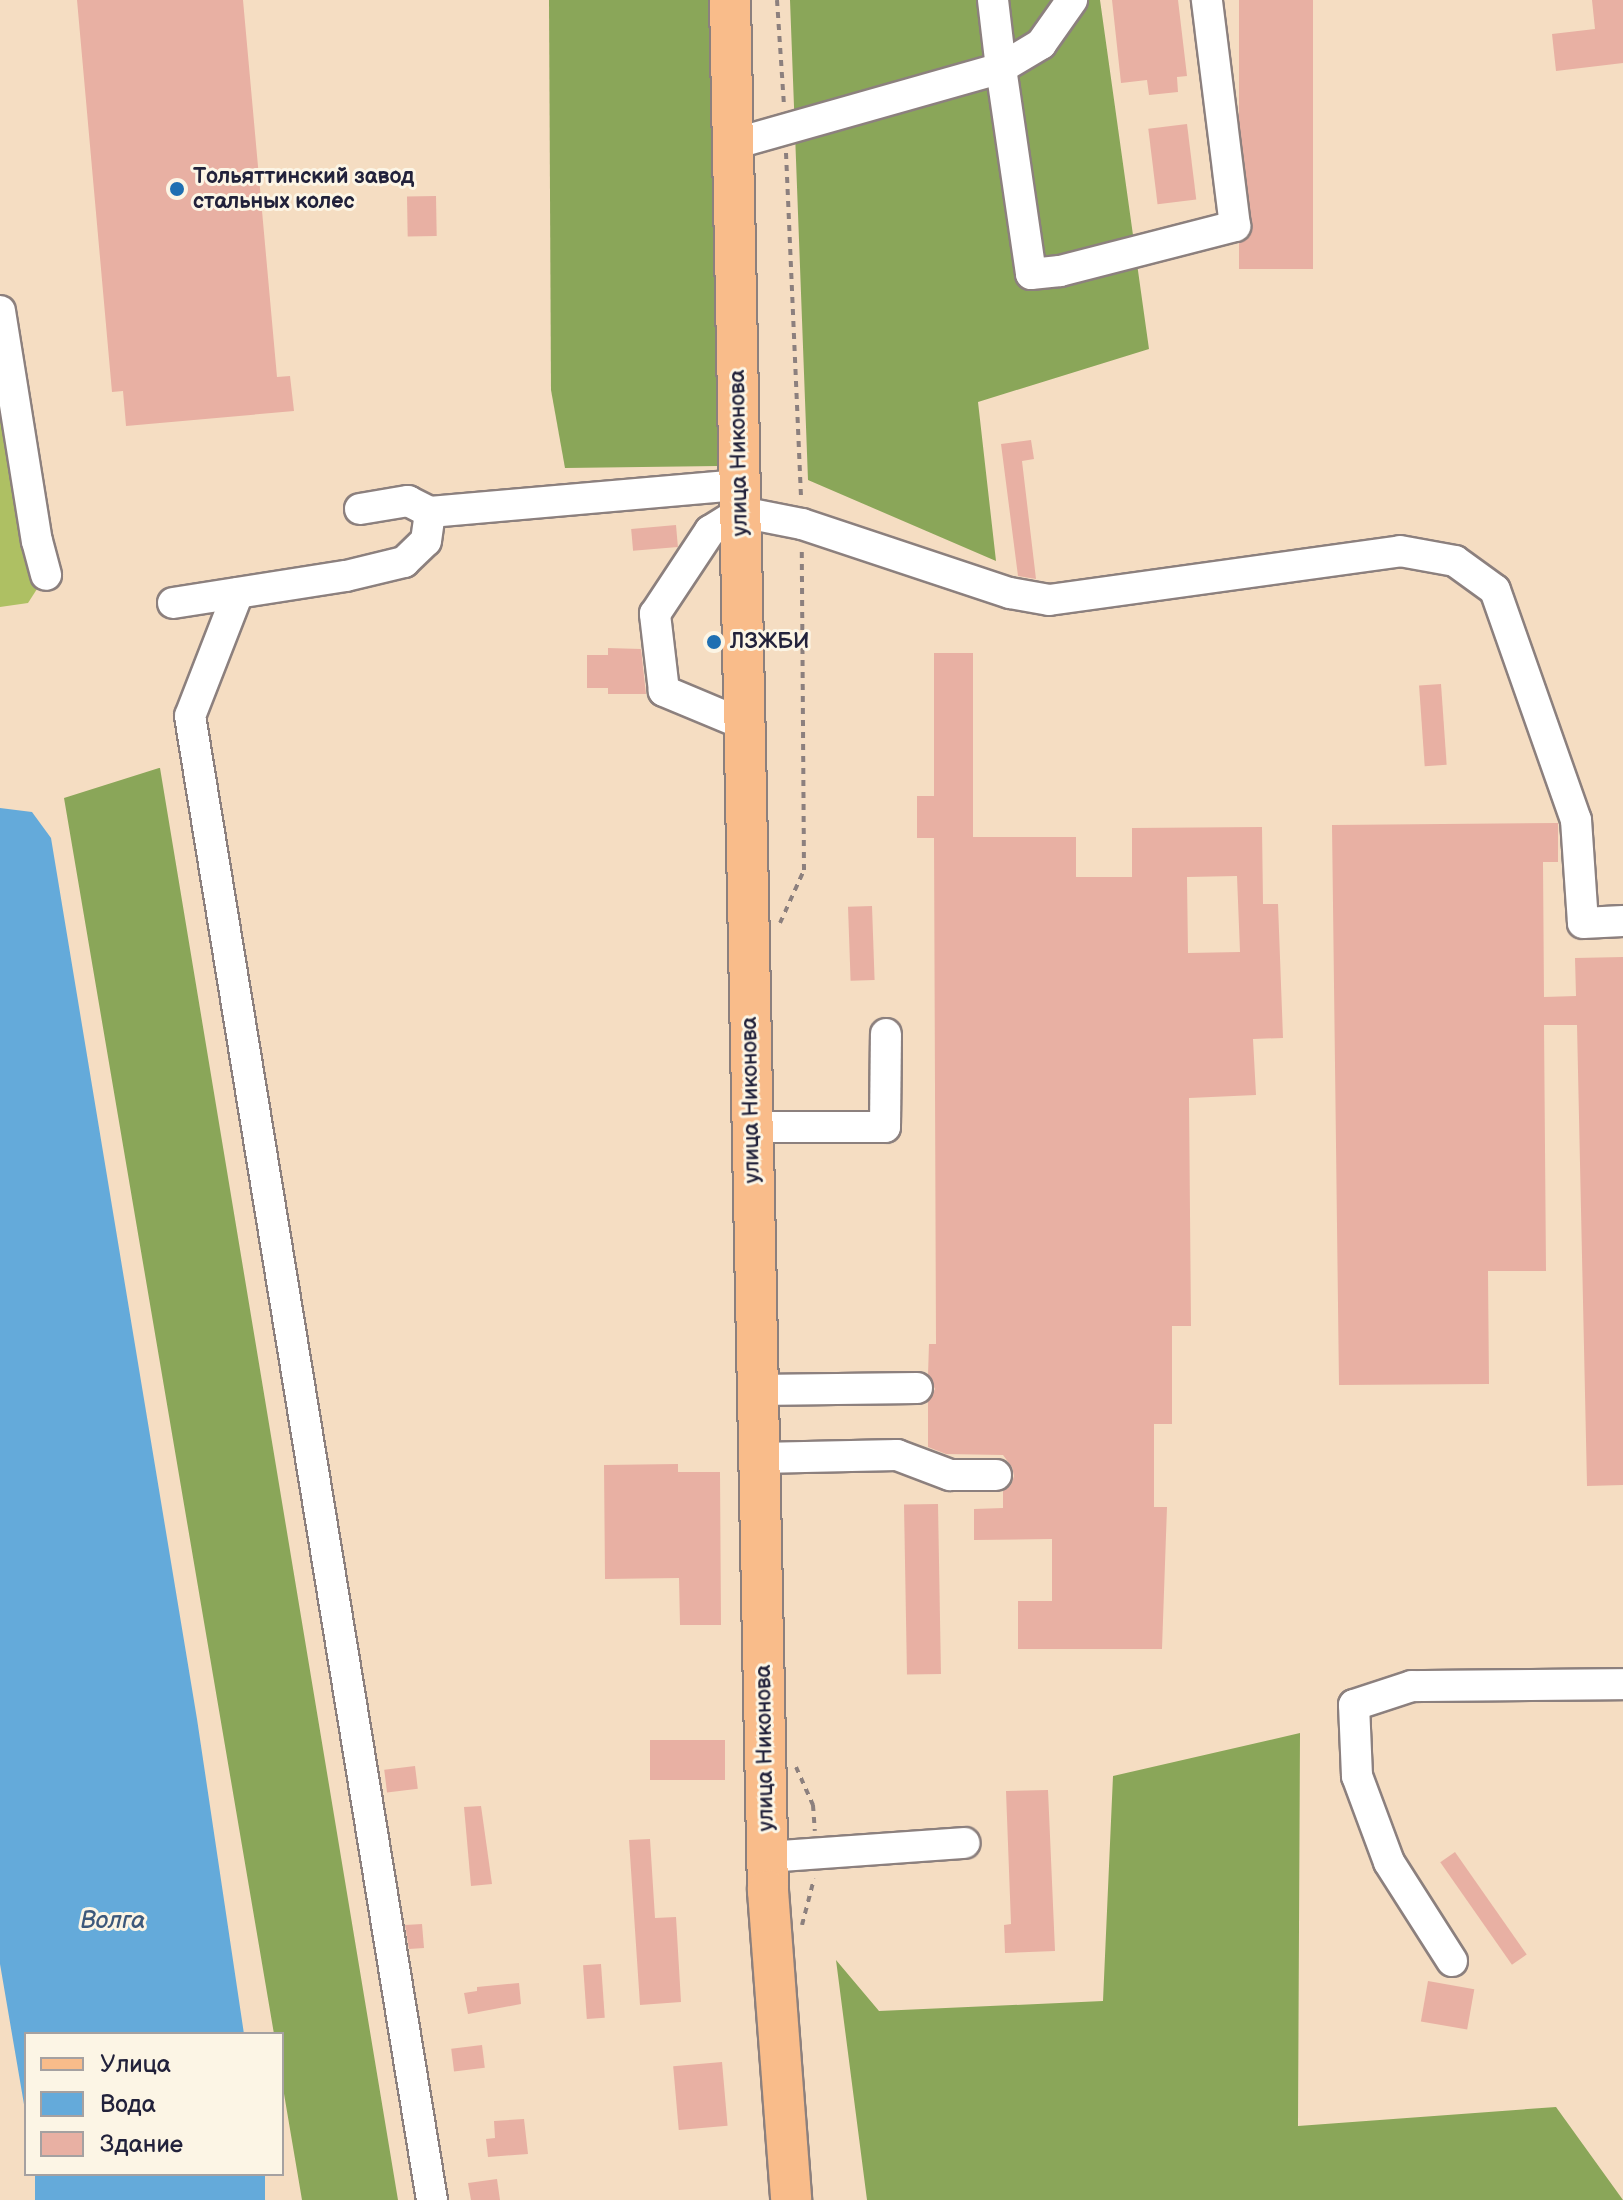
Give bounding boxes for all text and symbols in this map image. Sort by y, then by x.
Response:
place label: Тольяттинский завод стальных колес [193,163,414,214]
marker: Тольяттинский завод стальных колес [168,180,186,198]
street label: улица Никонова [724,369,754,537]
place label: ЛЗЖБИ [730,629,809,655]
marker: ЛЗЖБИ [705,633,723,651]
street label: улица Никонова [736,1016,766,1184]
street label: улица Никонова [750,1664,780,1832]
water label: Волга [80,1907,146,1935]
legend [24,2032,284,2176]
text: Улица [100,2050,171,2079]
text: Вода [100,2090,156,2119]
text: Здание [100,2130,183,2159]

